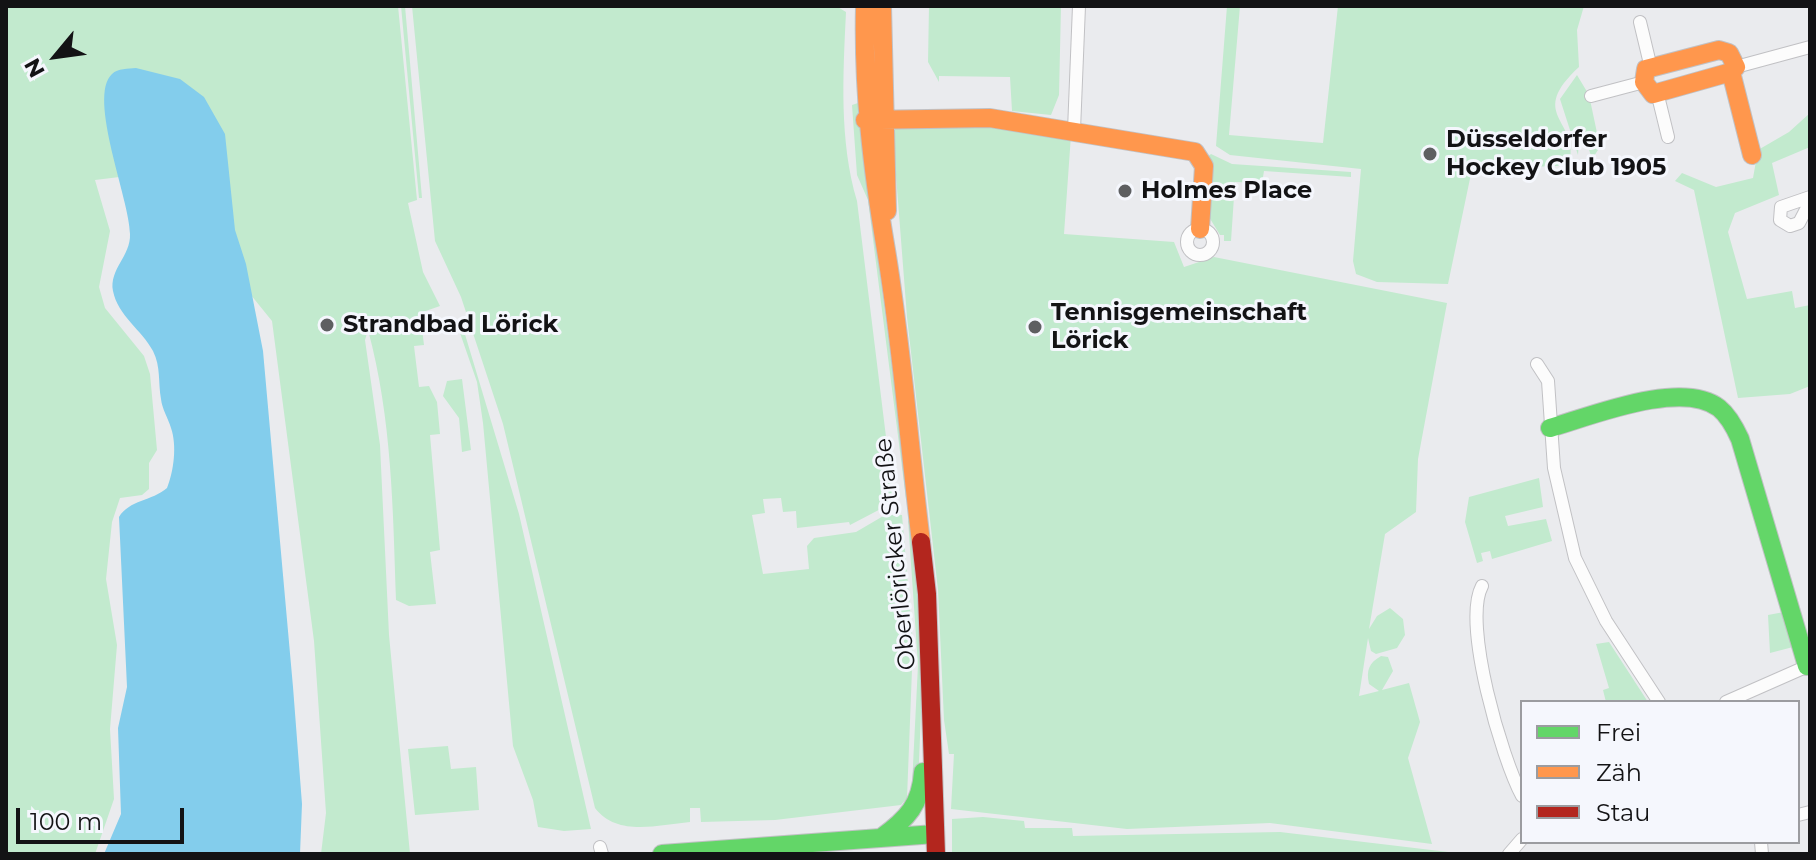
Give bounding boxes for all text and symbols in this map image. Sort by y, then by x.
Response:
north arrow [16,16,96,96]
text: N [18,54,51,82]
place label: Düsseldorfer Hockey Club 1905 [1446,126,1666,182]
marker: Düsseldorfer Hockey Club 1905 [1421,145,1439,163]
place label: Holmes Place [1141,177,1312,205]
marker: Holmes Place [1116,182,1134,200]
place label: Tennisgemeinschaft Lörick [1051,299,1307,355]
place label: Strandbad Lörick [343,311,558,339]
marker: Strandbad Lörick [318,316,336,334]
marker: Tennisgemeinschaft Lörick [1026,318,1044,336]
street label: Oberlöricker Straße [869,437,923,671]
legend [1520,700,1800,844]
text: Frei [1596,718,1641,747]
text: Zäh [1596,758,1642,787]
scale bar [20,792,188,842]
text: Stau [1596,798,1650,827]
text: 100 m [30,807,102,836]

